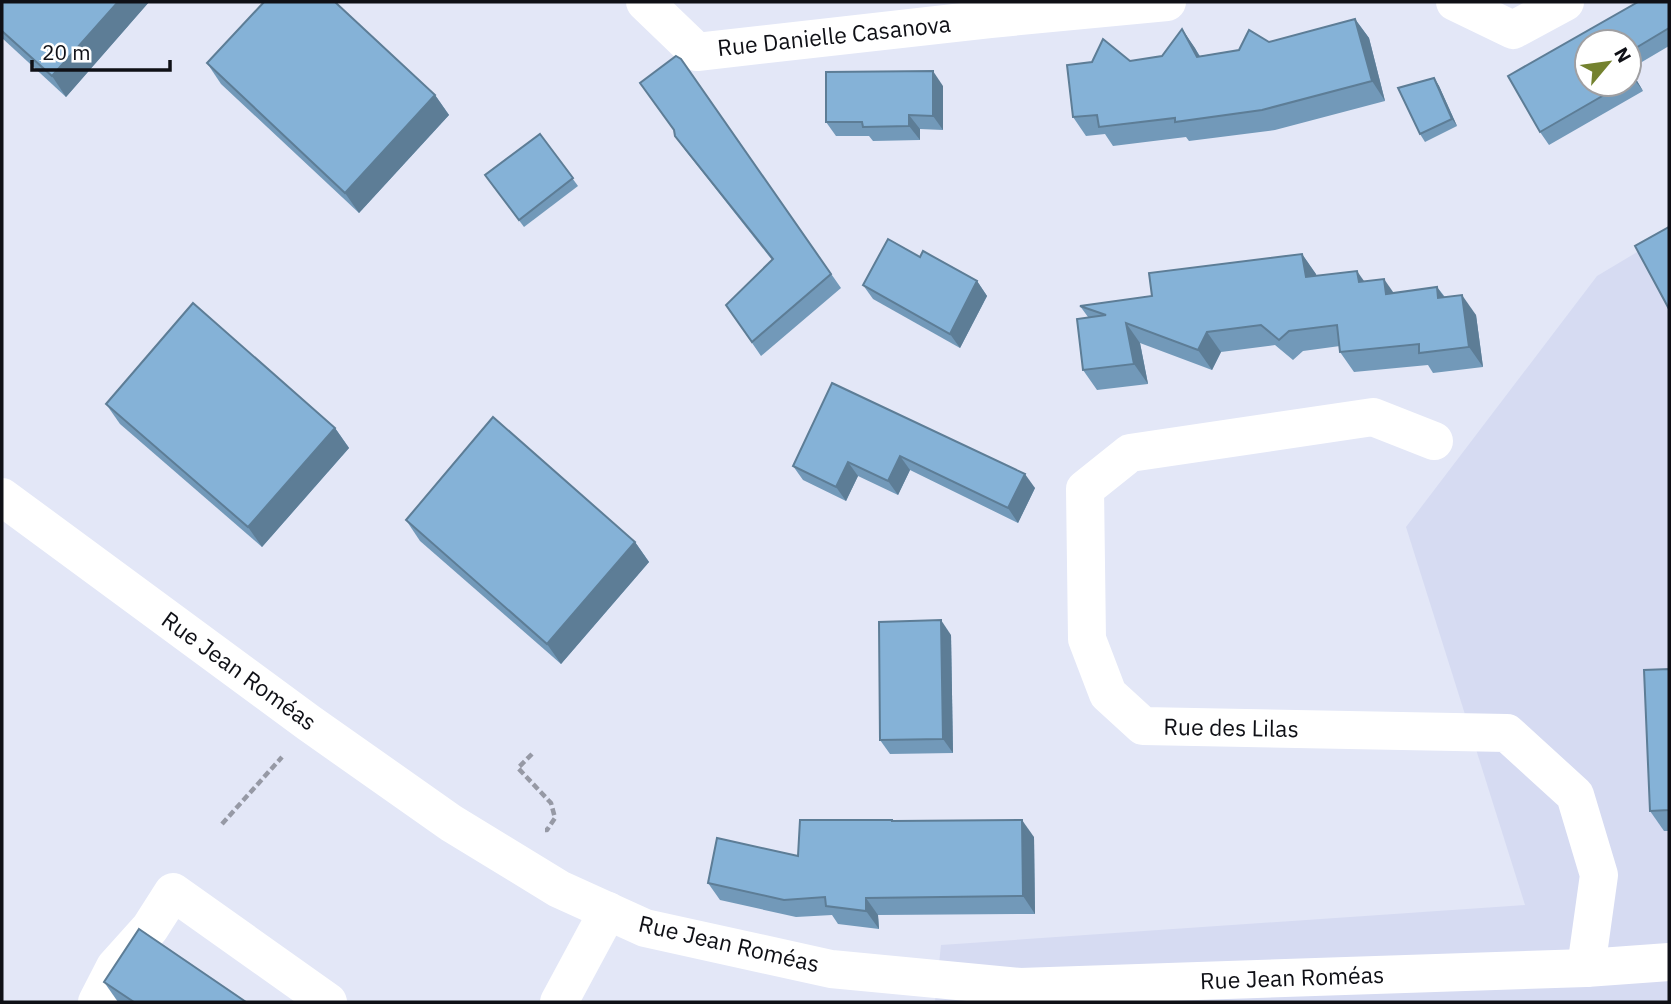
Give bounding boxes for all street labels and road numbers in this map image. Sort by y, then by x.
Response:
street label: Rue Danielle Casanova [716,8,952,62]
street label: Rue Jean Roméas [156,604,323,737]
street label: Rue des Lilas [1163,711,1299,743]
street label: Rue Jean Roméas [636,908,822,978]
street label: Rue Jean Roméas [1199,959,1385,995]

